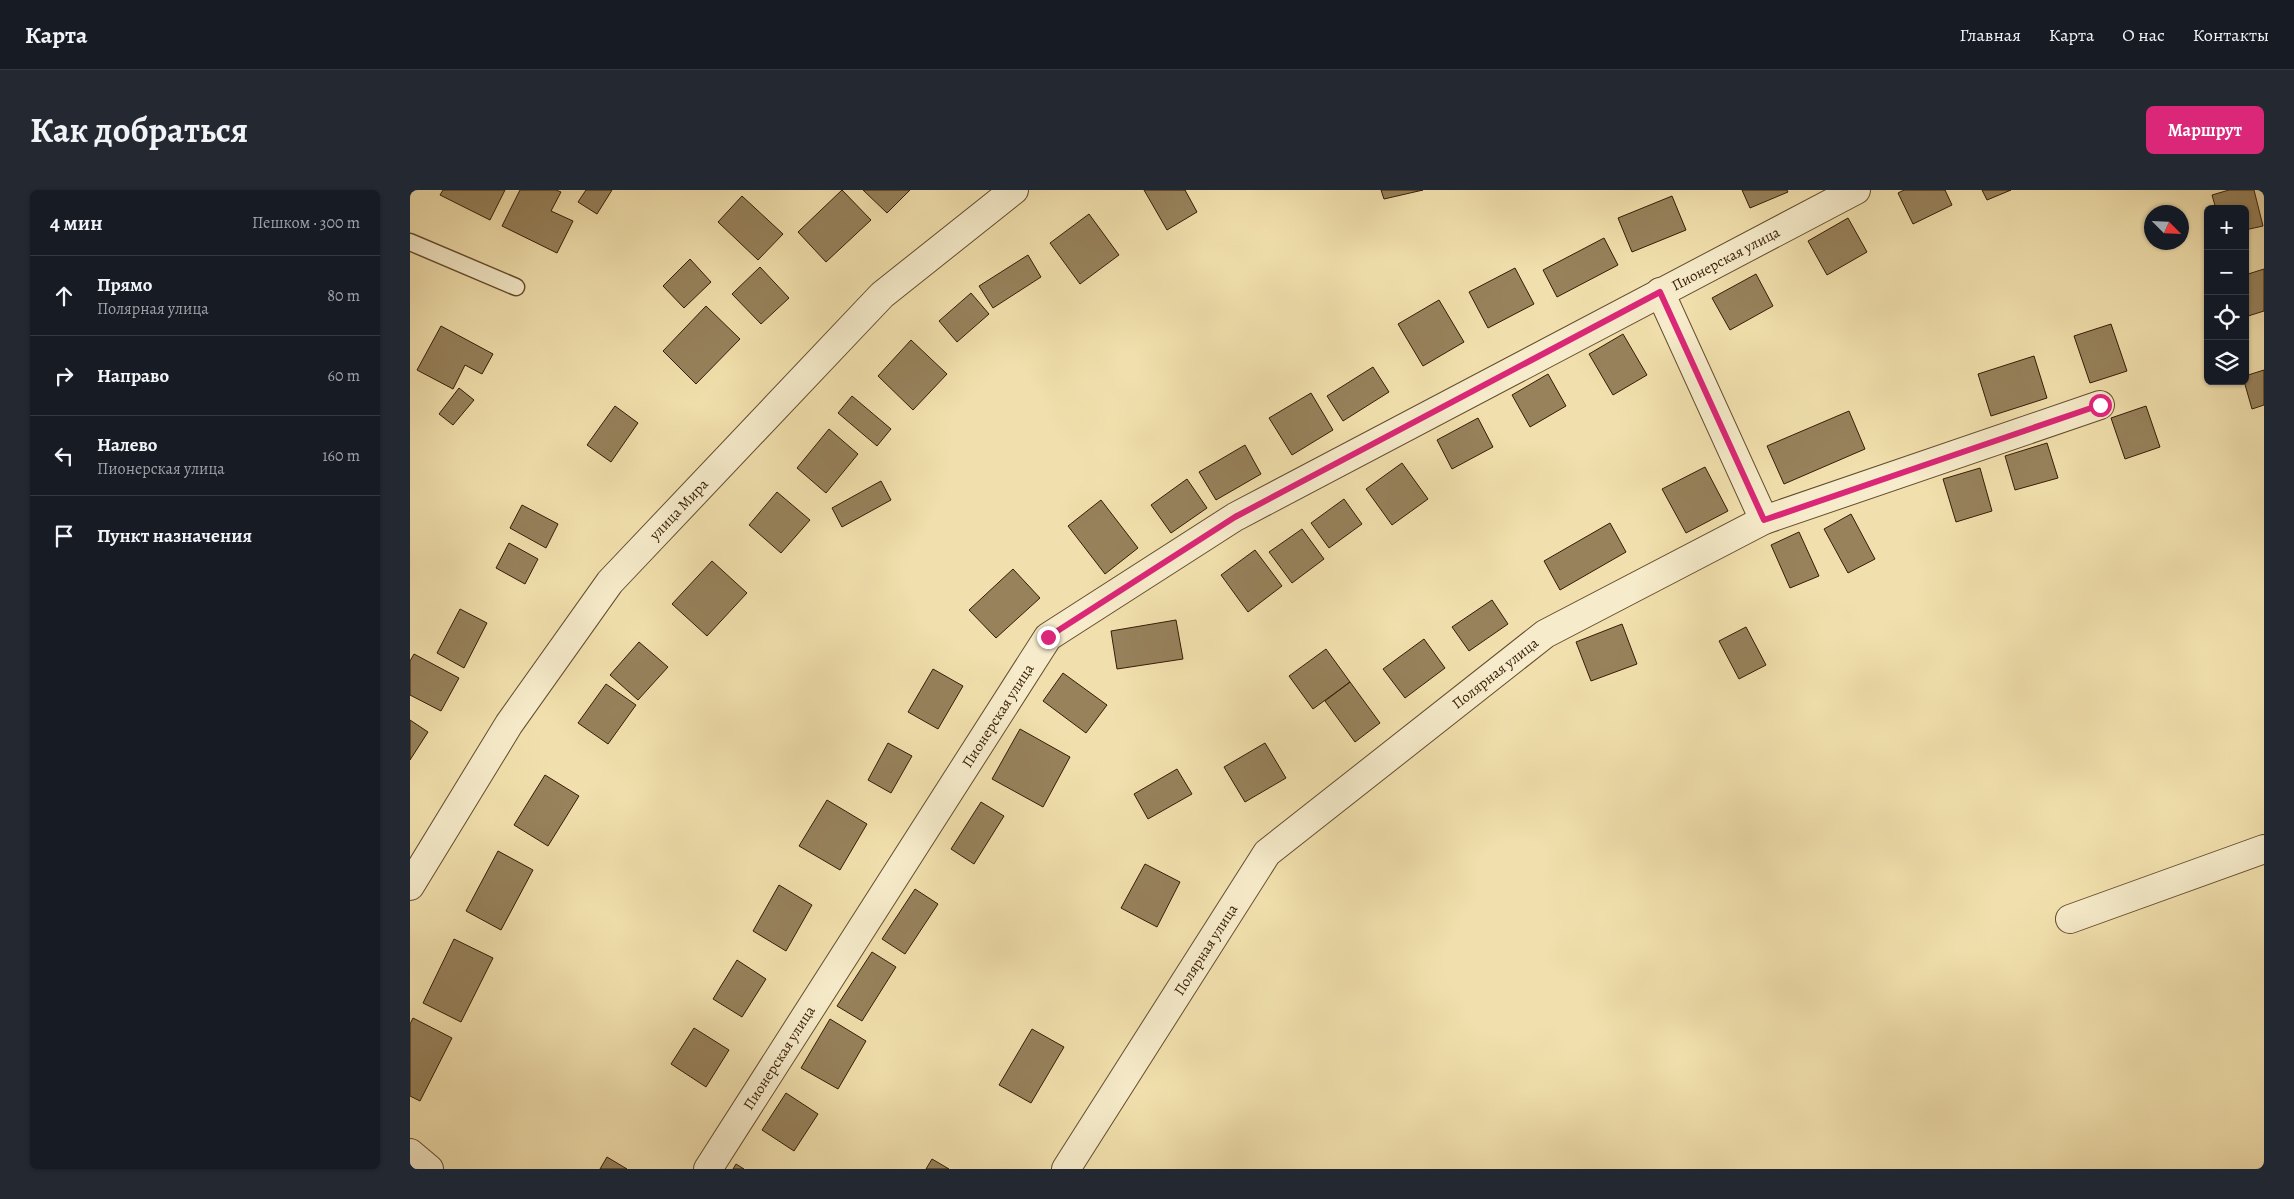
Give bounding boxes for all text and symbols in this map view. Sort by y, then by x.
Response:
text: Карта [25,19,87,51]
text: Главная [1960,23,2021,47]
text: Карта [2049,23,2094,47]
text: О нас [2122,23,2165,47]
text: Контакты [2193,23,2269,47]
text: Как добраться [30,106,248,154]
button: Маршрут [2146,106,2264,154]
north arrow [2144,205,2189,250]
map controls [2204,205,2249,385]
button: + [2204,205,2249,250]
text: 4 мин [50,209,103,237]
text: Пешком · 300 m [252,212,360,234]
street label: Пионерская улица [1668,222,1783,295]
button: − [2204,250,2249,295]
text: Прямо [97,272,152,298]
icon: ahead [50,282,78,310]
text: 80 m [327,285,360,307]
button: locate [2204,295,2249,340]
text: Полярная улица [97,298,209,320]
button: layers [2204,340,2249,385]
icon: right [50,362,78,390]
text: Направо [97,363,169,389]
text: 60 m [328,365,360,387]
route start [2089,394,2112,417]
text: Налево [97,432,157,458]
icon: left [50,442,78,470]
text: 160 m [322,445,360,467]
text: Пионерская улица [97,458,225,480]
street label: улица Мира [644,474,713,545]
icon: arrive [50,522,78,550]
text: Пункт назначения [97,523,252,549]
route end [1037,626,1060,649]
street label: Полярная улица [1448,633,1543,714]
street label: Пионерская улица [957,660,1038,772]
street label: Полярная улица [1169,900,1242,999]
street label: Пионерская улица [738,1002,820,1114]

